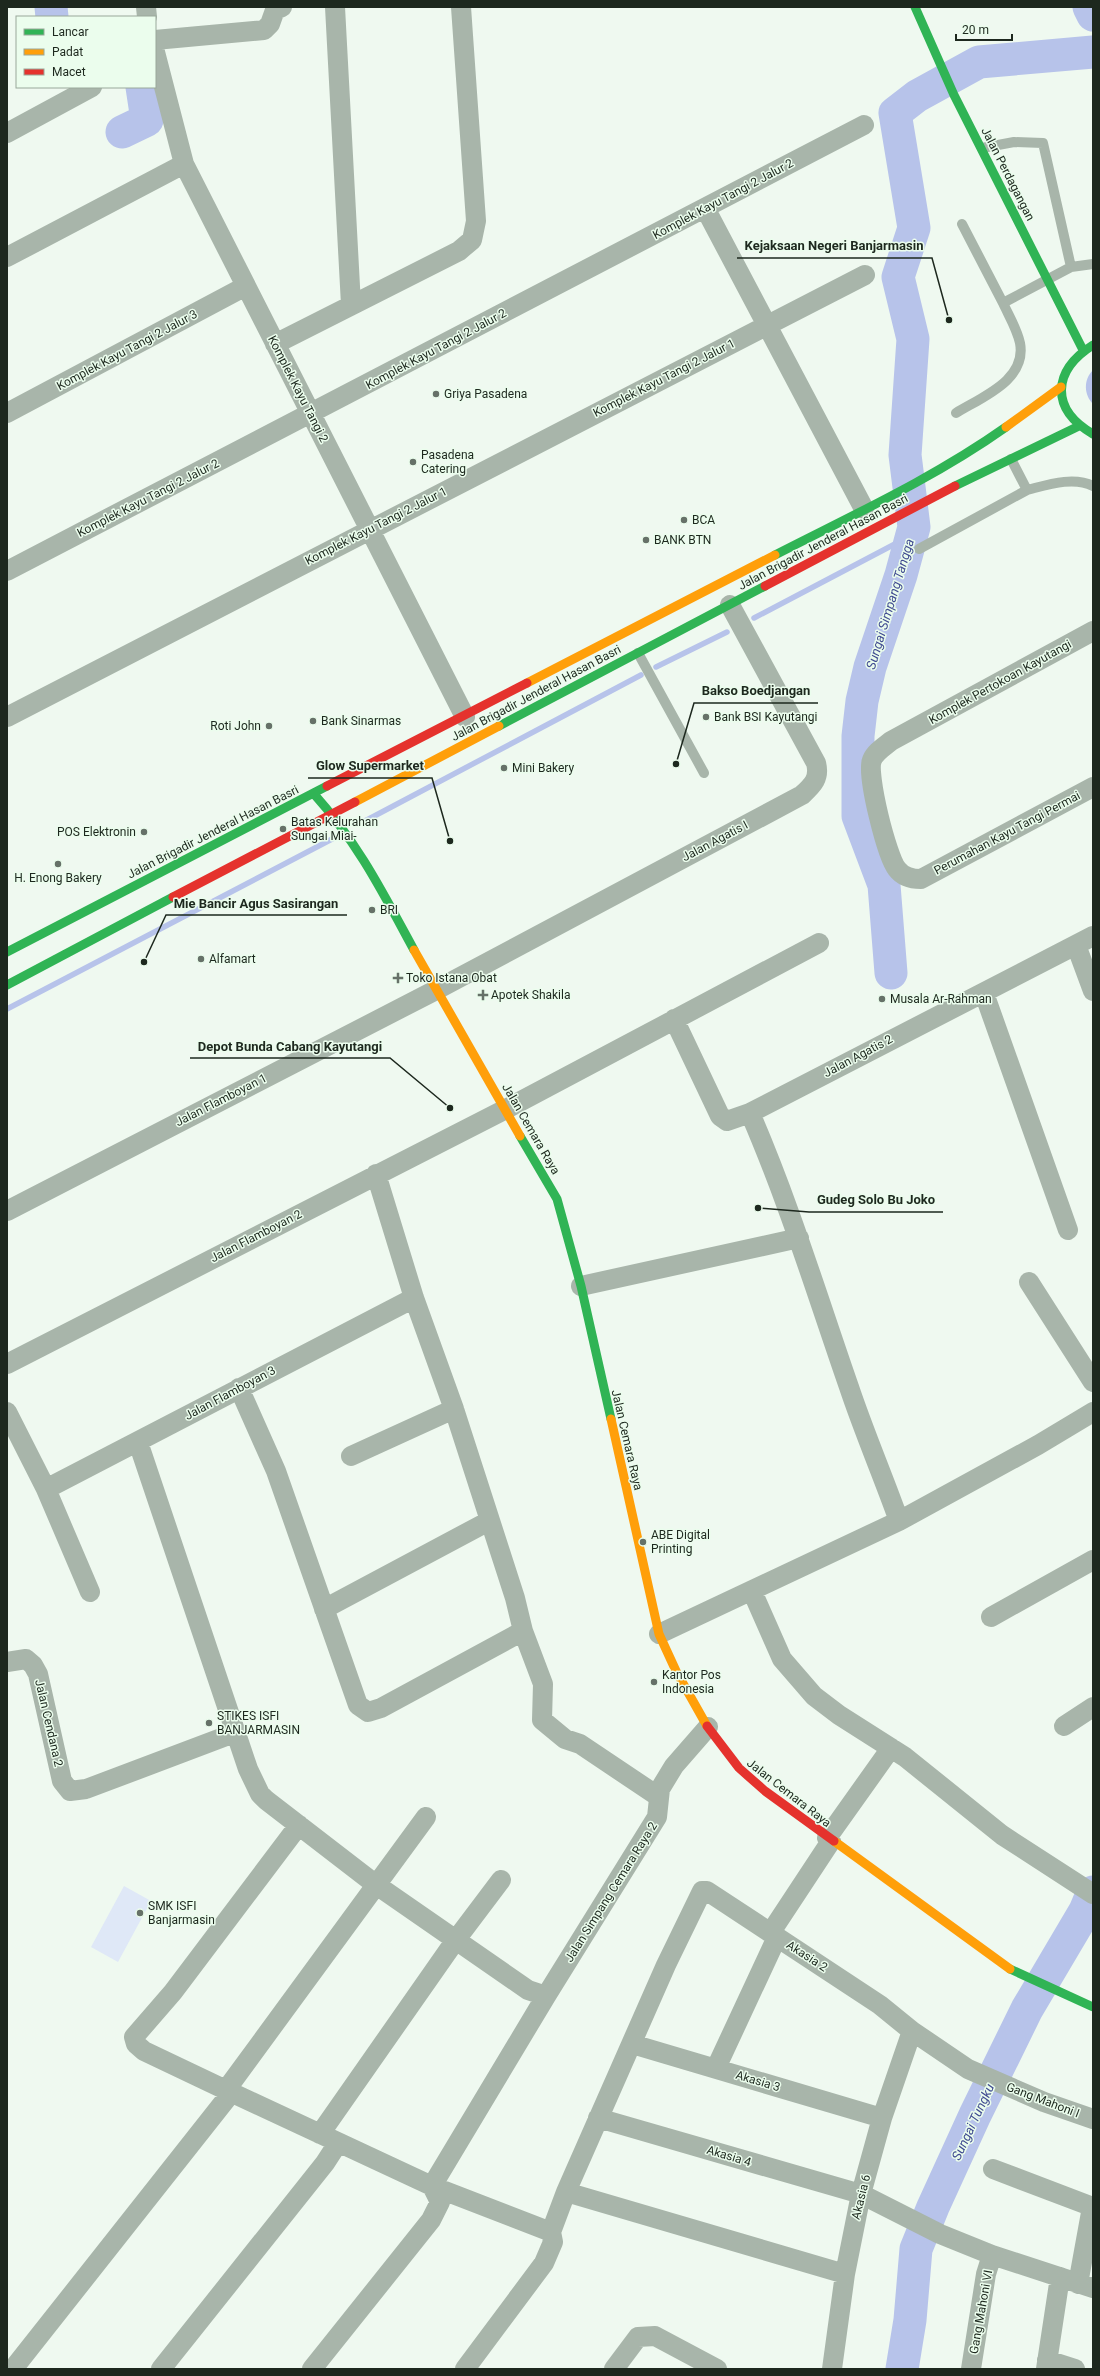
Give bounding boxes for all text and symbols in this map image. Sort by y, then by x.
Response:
legend [16,16,156,88]
scale bar [956,16,1012,42]
text: 20 m [962,23,989,37]
text: Lancar [52,25,89,39]
text: Padat [52,45,83,59]
text: Macet [52,65,86,79]
street label: Jalan Perdagangan [978,125,1038,223]
street label: Komplek Kayu Tangi 2 Jalur 2 [650,156,796,242]
callout: Kejaksaan Negeri Banjarmasin [737,233,932,258]
text: Kejaksaan Negeri Banjarmasin [745,238,923,253]
street label: Komplek Kayu Tangi 2 Jalur 2 [363,306,509,392]
street label: Komplek Kayu Tangi 2 Jalur 3 [54,307,200,393]
street label: Komplek Kayu Tangi 2 [265,333,331,445]
street label: Komplek Kayu Tangi 2 Jalur 1 [591,336,737,420]
place label: Griya Pasadena [444,387,527,401]
marker: Griya Pasadena [431,389,441,399]
place label: Pasadena Catering [421,448,474,476]
street label: Komplek Kayu Tangi 2 Jalur 2 [75,456,221,540]
marker: Pasadena Catering [408,457,418,467]
street label: Komplek Kayu Tangi 2 Jalur 1 [303,484,449,568]
street label: Jalan Brigadir Jenderal Hasan Basri [736,491,910,593]
place label: BCA [692,513,715,527]
marker: BCA [679,515,689,525]
place label: BANK BTN [654,533,711,547]
marker: BANK BTN [641,535,651,545]
water label: Sungai Simpang Tangga [863,537,917,671]
street label: Komplek Pertokoan Kayutangi [926,637,1074,727]
street label: Jalan Brigadir Jenderal Hasan Basri [449,642,623,744]
callout: Bakso Boedjangan [694,678,818,703]
text: Bakso Boedjangan [702,683,810,698]
place label: Bank BSI Kayutangi [714,710,818,724]
marker: Bank BSI Kayutangi [701,712,711,722]
place label: Bank Sinarmas [321,714,401,728]
marker: Bank Sinarmas [308,716,318,726]
place label: Roti John [210,719,261,733]
marker: Roti John [264,721,274,731]
callout: Glow Supermarket [308,753,432,778]
text: Glow Supermarket [316,758,425,773]
place label: Mini Bakery [512,761,574,775]
marker: Mini Bakery [499,763,509,773]
street label: Jalan Brigadir Jenderal Hasan Basri [125,783,301,881]
street label: Perumahan Kayu Tangi Permai [932,788,1083,878]
place label: Batas Kelurahan Sungai Miai- [291,815,378,843]
street label: Jalan Agatis I [680,818,750,864]
marker: Batas Kelurahan Sungai Miai- [278,824,288,834]
place label: POS Elektronin [57,825,136,839]
marker: POS Elektronin [139,827,149,837]
marker: H. Enong Bakery [53,859,63,869]
place label: H. Enong Bakery [14,871,102,885]
callout: Mie Bancir Agus Sasirangan [166,890,347,915]
text: Mie Bancir Agus Sasirangan [174,896,338,911]
place label: BRI [380,903,398,917]
marker: BRI [367,905,377,915]
place label: Alfamart [209,952,256,966]
marker: Alfamart [196,954,206,964]
place label: Toko Istana Obat [406,971,497,985]
marker: Toko Istana Obat [393,973,403,983]
place label: Apotek Shakila [491,988,570,1002]
marker: Apotek Shakila [478,990,488,1000]
place label: Musala Ar-Rahman [890,992,992,1006]
marker: Musala Ar-Rahman [877,994,887,1004]
street label: Jalan Agatis 2 [821,1032,895,1080]
callout: Depot Bunda Cabang Kayutangi [190,1033,390,1058]
text: Depot Bunda Cabang Kayutangi [198,1039,382,1054]
street label: Jalan Flamboyan 1 [173,1071,269,1129]
street label: Jalan Cemara Raya [499,1081,563,1177]
callout: Gudeg Solo Bu Joko [809,1187,943,1212]
text: Gudeg Solo Bu Joko [817,1192,935,1207]
street label: Jalan Flamboyan 2 [208,1207,304,1265]
street label: Jalan Flamboyan 3 [182,1363,278,1423]
street label: Jalan Cemara Raya [609,1388,645,1492]
place label: ABE Digital Printing [651,1528,710,1556]
marker: ABE Digital Printing [638,1537,648,1547]
place label: Kantor Pos Indonesia [662,1668,721,1696]
marker: Kantor Pos Indonesia [649,1677,659,1687]
street label: Jalan Cendana 2 [32,1678,66,1768]
place label: STIKES ISFI BANJARMASIN [217,1709,300,1737]
marker: STIKES ISFI BANJARMASIN [204,1718,214,1728]
street label: Jalan Cemara Raya [744,1756,834,1830]
street label: Jalan Simpang Cemara Raya 2 [562,1819,660,1965]
place label: SMK ISFI Banjarmasin [148,1899,215,1927]
marker: SMK ISFI Banjarmasin [135,1908,145,1918]
street label: Akasia 2 [784,1938,830,1974]
street label: Akasia 3 [734,2068,782,2094]
street label: Gang Mahoni I [1004,2080,1082,2120]
water label: Sungai Tungku [949,2081,997,2163]
street label: Akasia 4 [705,2143,753,2169]
street label: Akasia 6 [849,2173,873,2221]
street label: Gang Mahoni VI [967,2269,995,2355]

